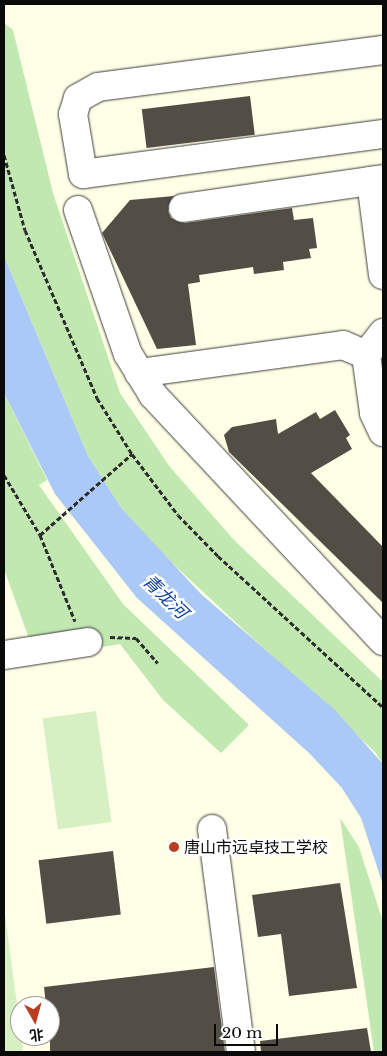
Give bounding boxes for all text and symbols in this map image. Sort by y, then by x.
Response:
water label: 青龙河 [138,570,192,624]
place label: 唐山市远卓技工学校 [184,837,328,857]
marker: 唐山市远卓技工学校 [168,841,180,853]
north arrow [10,996,60,1046]
scale bar [217,1014,281,1046]
text: 20 m [222,1023,262,1042]
text: 北 [29,1025,45,1045]

